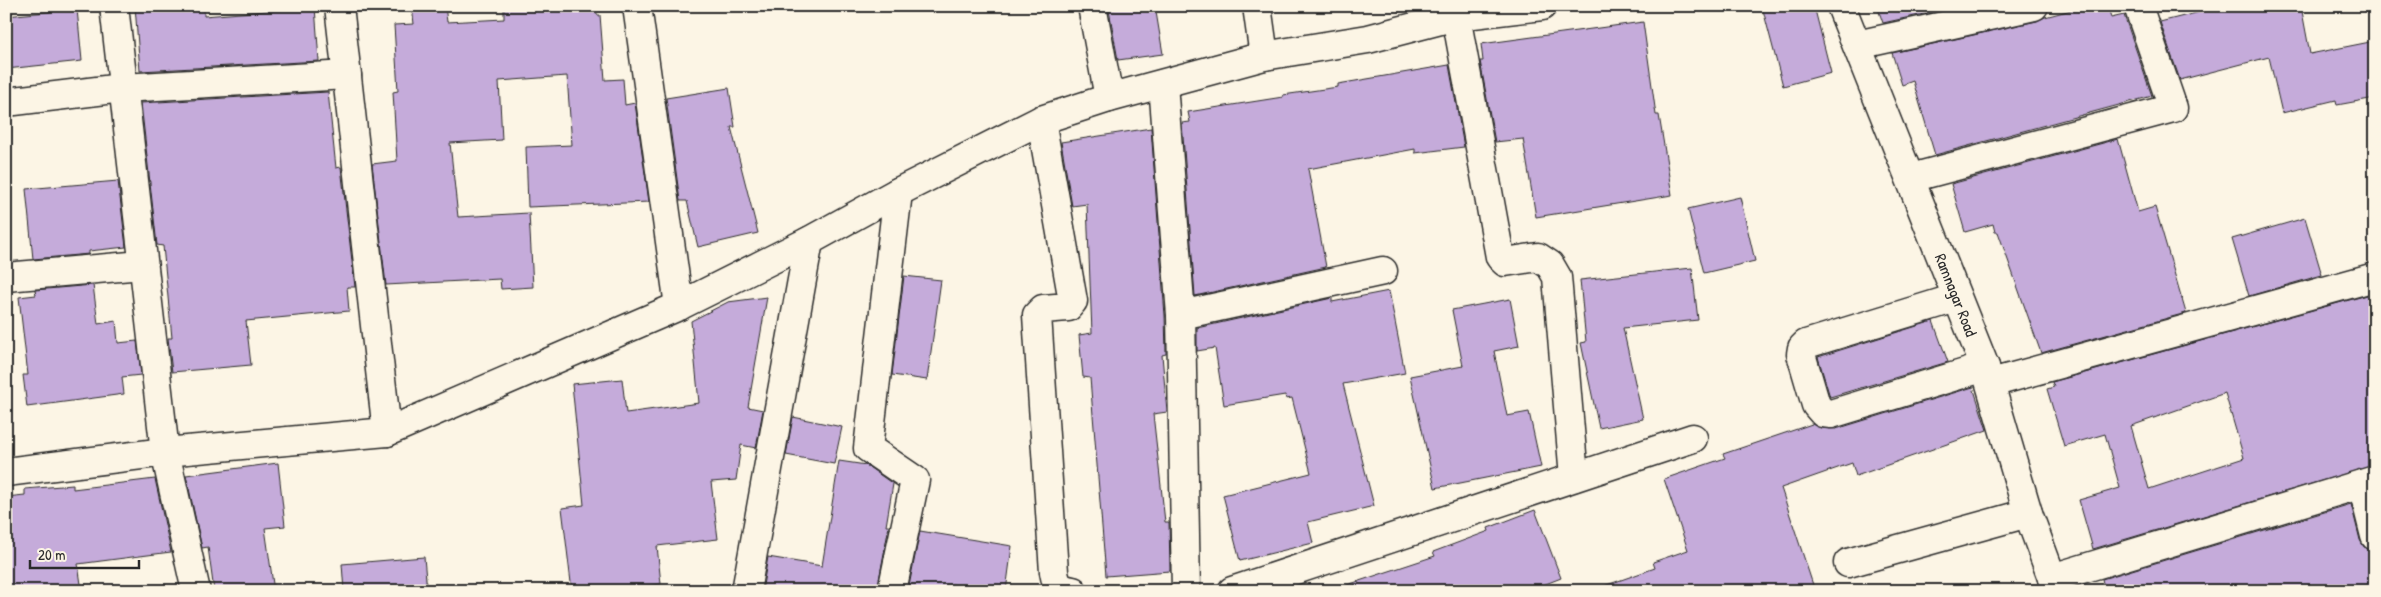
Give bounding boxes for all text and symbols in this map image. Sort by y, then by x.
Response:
street label: Ramnagar Road [1930,250,1983,340]
scale bar [30,537,139,569]
text: 20 m [38,544,65,565]

